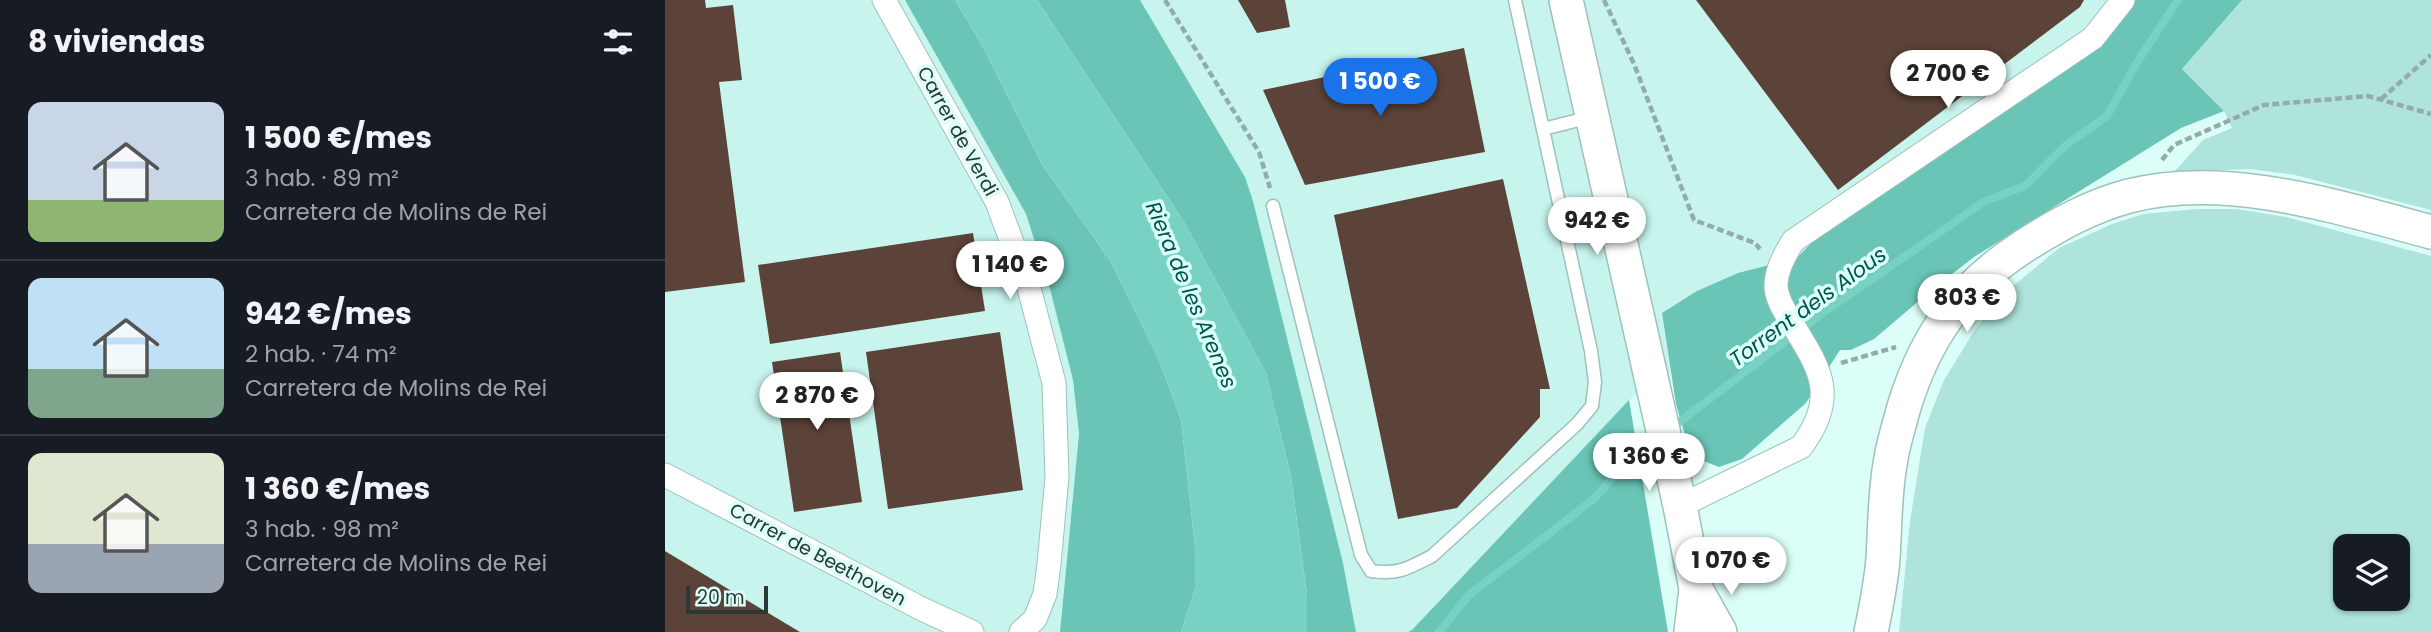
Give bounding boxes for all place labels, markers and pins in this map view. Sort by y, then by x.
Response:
pin: 2 700 € [1883,50,2013,110]
pin: 1 500 € [1315,58,1445,118]
pin: 942 € [1548,198,1646,257]
pin: 1 140 € [945,242,1075,301]
pin: 803 € [1918,274,2016,334]
pin: 2 870 € [752,372,882,432]
pin: 1 360 € [1584,434,1714,493]
pin: 1 070 € [1666,538,1796,597]

